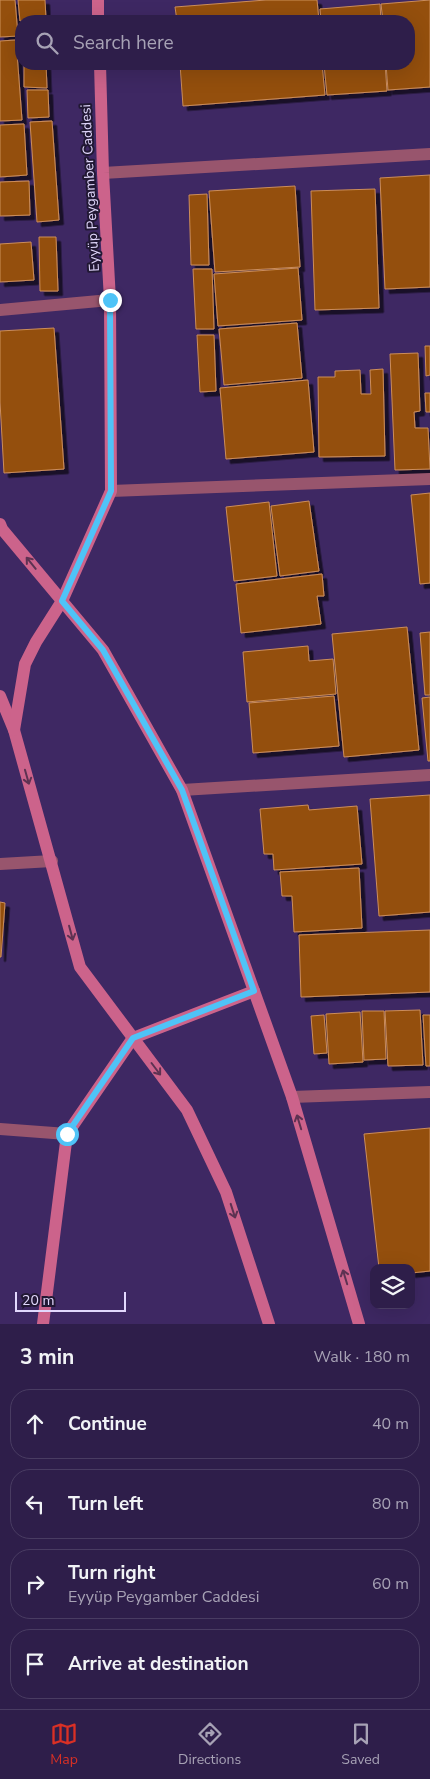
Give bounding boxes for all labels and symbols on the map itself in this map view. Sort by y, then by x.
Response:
street label: Eyyüp Peygamber Caddesi [76,104,104,272]
route end [99,289,122,312]
one-way arrow [25,557,36,570]
one-way arrow [23,768,33,784]
one-way arrow [67,925,76,941]
one-way arrow [151,1062,162,1075]
one-way arrow [294,1114,304,1130]
route start [56,1123,79,1146]
one-way arrow [228,1203,238,1219]
one-way arrow [340,1270,350,1286]
scale bar [15,1289,126,1312]

